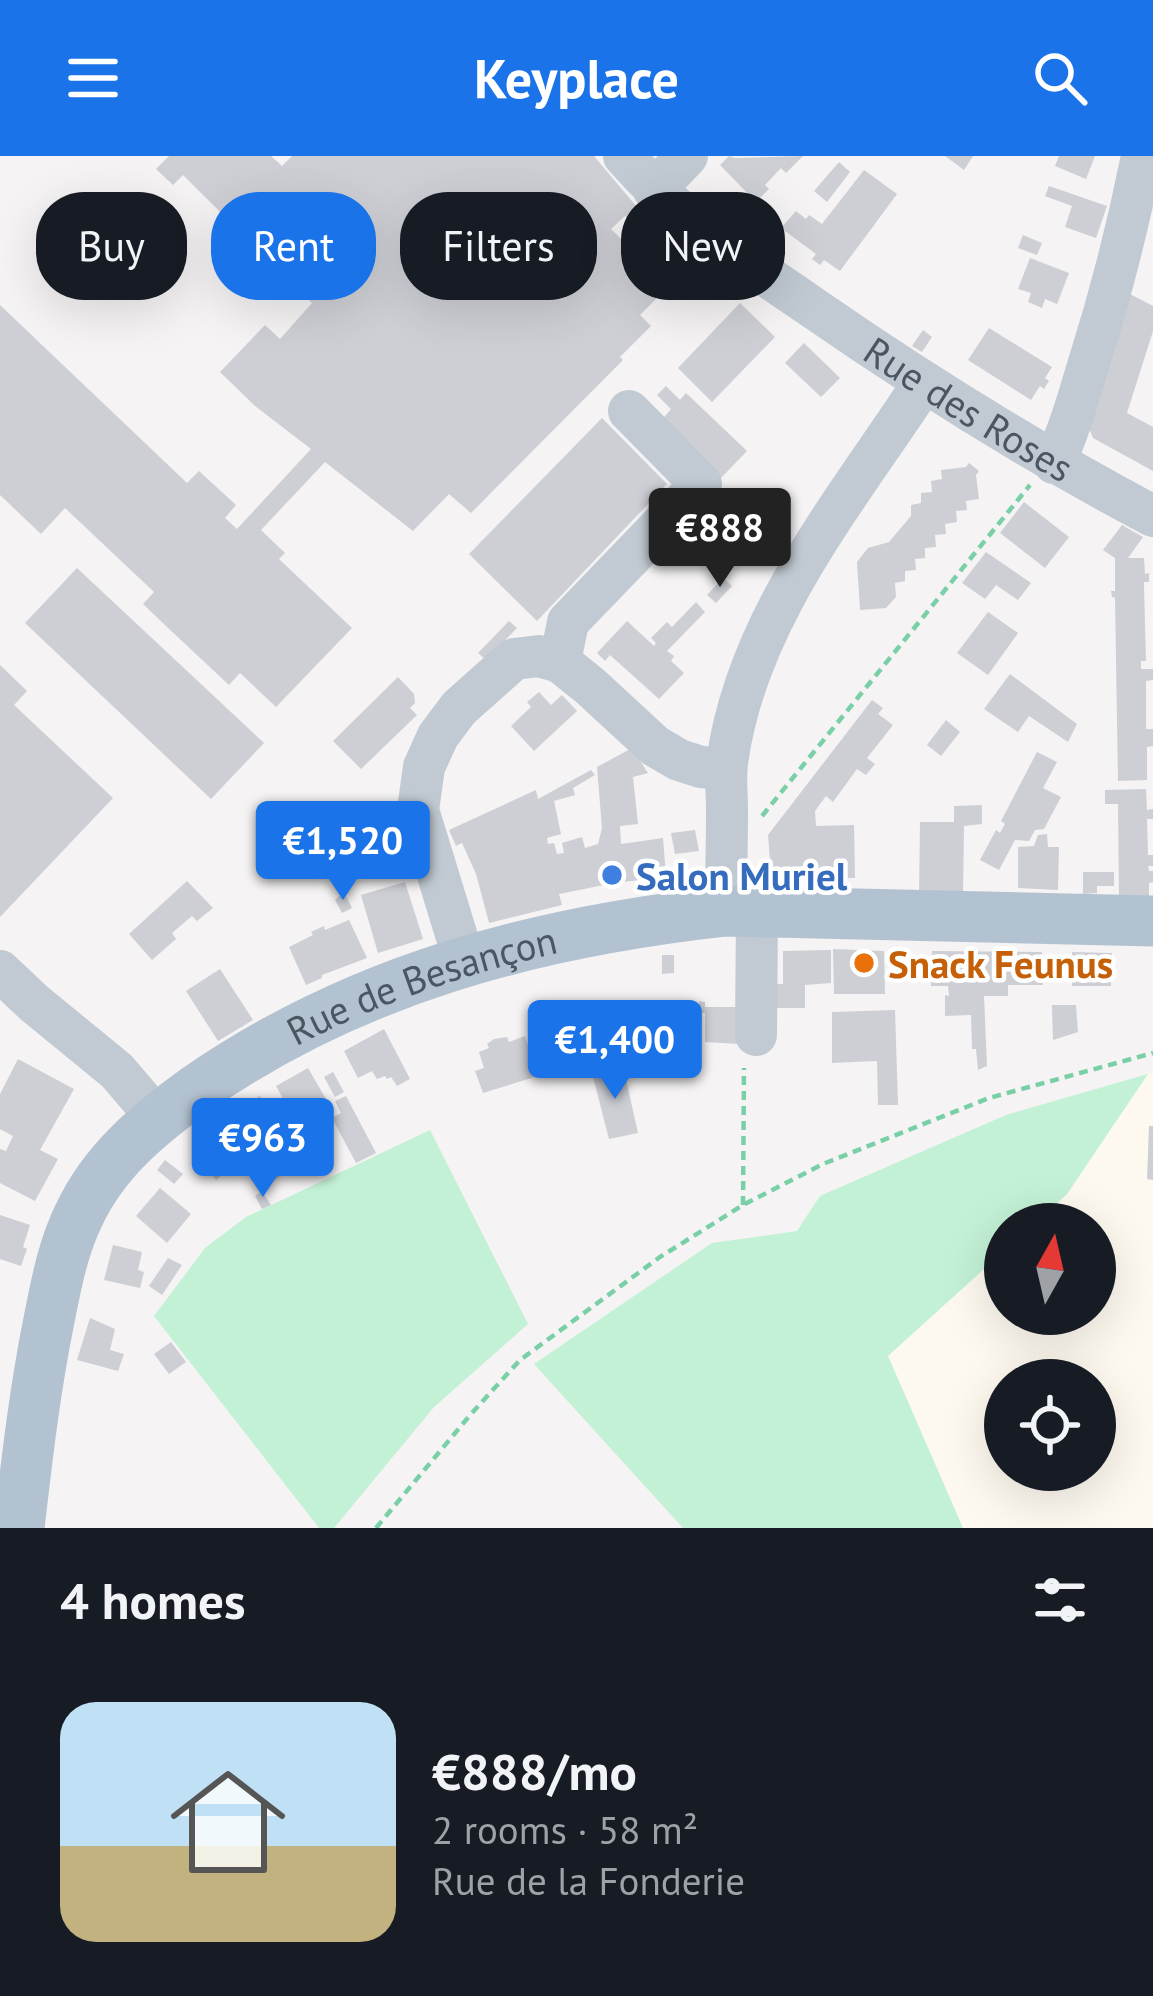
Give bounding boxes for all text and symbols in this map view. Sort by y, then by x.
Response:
text: Keyplace [474,43,679,113]
icon: menu [60,45,126,111]
icon: search [1027,45,1093,111]
chip: Buy [36,192,187,300]
chip: Rent [211,192,376,300]
chip: Filters [400,192,597,300]
chip: New [621,192,785,300]
street label: Rue des Roses [855,325,1083,492]
pin: €888 [649,488,791,590]
text: €888 [676,501,764,552]
pin: €1,520 [245,801,441,903]
text: €1,520 [283,814,403,865]
place label: Salon Muriel [636,850,848,901]
marker: Salon Muriel [599,862,625,888]
street label: Rue de Besançon [277,913,561,1056]
place label: Snack Feunus [888,938,1113,989]
marker: Snack Feunus [851,950,877,976]
pin: €1,400 [517,1000,713,1102]
text: €1,400 [555,1013,675,1064]
pin: €963 [192,1098,334,1200]
text: €963 [219,1111,307,1162]
north arrow [984,1203,1116,1335]
map controls [984,1203,1116,1491]
button: locate [984,1359,1116,1491]
text: 4 homes [60,1567,246,1633]
icon: filters [1027,1567,1093,1633]
text: €888/mo [432,1738,637,1804]
icon: home [156,1750,300,1894]
text: 2 rooms · 58 m² [432,1804,698,1855]
text: Rue de la Fonderie [432,1855,745,1906]

